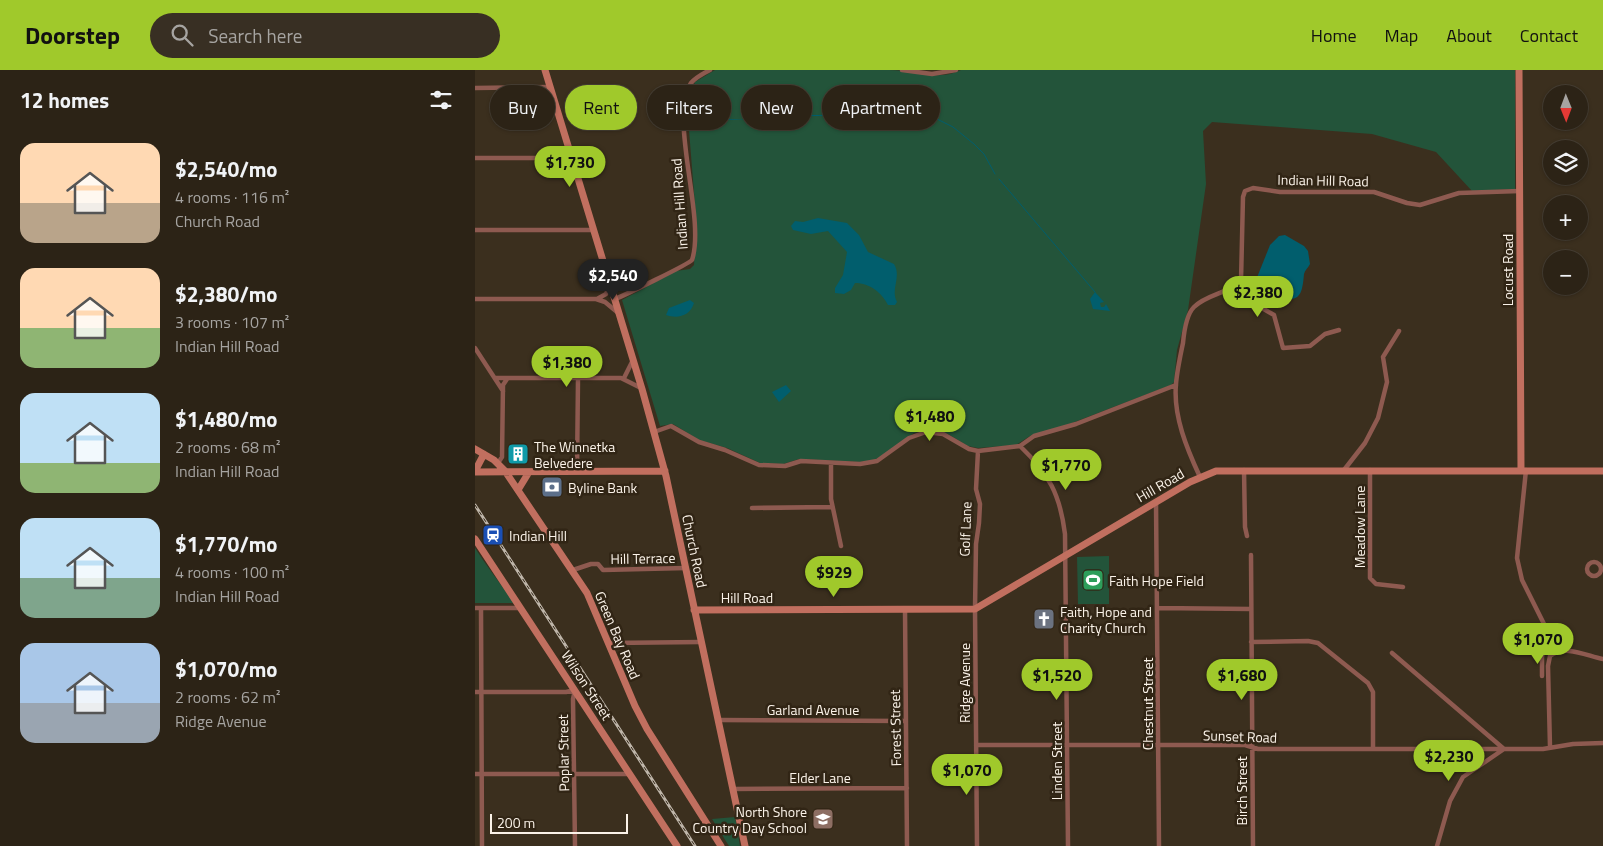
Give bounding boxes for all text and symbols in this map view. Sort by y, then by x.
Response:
search box [150,13,500,58]
text: Doorstep [25,17,120,53]
icon: search [168,21,196,49]
text: Search here [208,21,302,50]
text: Home [1311,22,1357,49]
text: Map [1385,22,1418,49]
text: About [1446,22,1492,49]
text: Contact [1520,22,1578,49]
text: 12 homes [20,84,109,116]
chip: Buy [490,85,555,130]
chip: Rent [565,85,637,130]
chip: Filters [647,85,731,130]
chip: New [741,85,812,130]
chip: Apartment [822,85,940,130]
north arrow [1543,85,1587,130]
map controls [1543,85,1588,295]
icon: filters [427,86,455,114]
button: layers [1543,140,1588,185]
pin: $1,730 [529,146,611,188]
text: $1,730 [545,150,595,174]
text: $2,540/mo [175,153,277,185]
street label: Indian Hill Road [665,158,693,250]
icon: home [60,163,120,223]
street label: Indian Hill Road [1277,169,1369,191]
text: 4 rooms · 116 m² [175,185,289,209]
button: + [1543,195,1588,240]
text: Church Road [175,209,260,233]
street label: Locust Road [1497,234,1518,306]
button: − [1543,250,1588,295]
pin: $2,540 [572,258,654,301]
text: $2,540 [588,263,638,287]
pin: $2,380 [1217,276,1299,318]
text: $2,380/mo [175,278,277,310]
text: $2,380 [1233,280,1283,304]
icon: home [60,288,120,348]
text: 3 rooms · 107 m² [175,310,289,334]
text: Indian Hill Road [175,334,279,358]
pin: $1,380 [526,346,608,388]
text: $1,380 [542,350,592,374]
pin: $1,480 [889,400,971,442]
text: $1,480/mo [175,403,277,435]
text: $1,480 [905,404,955,428]
icon: home [60,413,120,473]
text: 2 rooms · 68 m² [175,435,280,459]
place label: The Winnetka Belvedere [534,436,615,473]
building icon: The Winnetka Belvedere [506,442,530,466]
pin: $1,770 [1025,448,1107,491]
text: $1,770 [1041,453,1091,477]
text: Indian Hill Road [175,459,279,483]
street label: Hill Road [1132,463,1188,507]
bank icon: Byline Bank [540,475,564,499]
place label: Byline Bank [568,477,637,498]
street label: Meadow Lane [1349,486,1370,568]
street label: Golf Lane [954,501,976,557]
street label: Church Road [677,512,713,590]
station icon: Indian Hill [481,523,505,547]
place label: Indian Hill [509,525,567,546]
text: $1,770/mo [175,528,277,560]
icon: home [60,538,120,598]
street label: Hill Terrace [610,547,676,569]
pin: $929 [804,556,864,598]
text: 4 rooms · 100 m² [175,560,289,584]
text: $929 [816,560,852,584]
sports icon: Faith Hope Field [1081,568,1105,592]
place label: Faith Hope Field [1109,570,1204,591]
text: Indian Hill Road [175,584,279,608]
street label: Hill Road [721,587,773,608]
street label: Green Bay Road [590,588,646,682]
place label: Faith, Hope and Charity Church [1060,601,1152,638]
church icon: Faith, Hope and Charity Church [1032,607,1056,631]
pin: $1,070 [1497,622,1579,665]
text: $1,070 [1513,627,1563,651]
street label: Ridge Avenue [954,643,975,723]
street label: Wilson Street [557,646,617,724]
text: $1,070/mo [175,653,277,685]
pin: $1,520 [1016,658,1098,701]
street label: Chestnut Street [1137,658,1158,750]
pin: $1,680 [1201,658,1283,701]
icon: home [60,663,120,723]
text: $1,520 [1032,663,1082,687]
text: $1,680 [1217,663,1267,687]
text: 2 rooms · 62 m² [175,685,280,709]
street label: Forest Street [884,689,906,767]
street label: Garland Avenue [767,699,859,720]
text: Ridge Avenue [175,709,267,733]
street label: Poplar Street [552,714,574,792]
street label: Linden Street [1046,722,1067,800]
street label: Sunset Road [1202,724,1278,748]
pin: $2,230 [1408,740,1490,782]
text: $2,230 [1424,744,1474,768]
pin: $1,070 [926,754,1008,796]
street label: Birch Street [1231,756,1252,826]
text: $1,070 [942,758,992,782]
street label: Elder Lane [789,767,851,788]
place label: North Shore Country Day School [693,801,807,838]
school or university icon: North Shore Country Day School [811,807,835,831]
scale bar [490,811,627,834]
text: 200 m [497,812,535,833]

